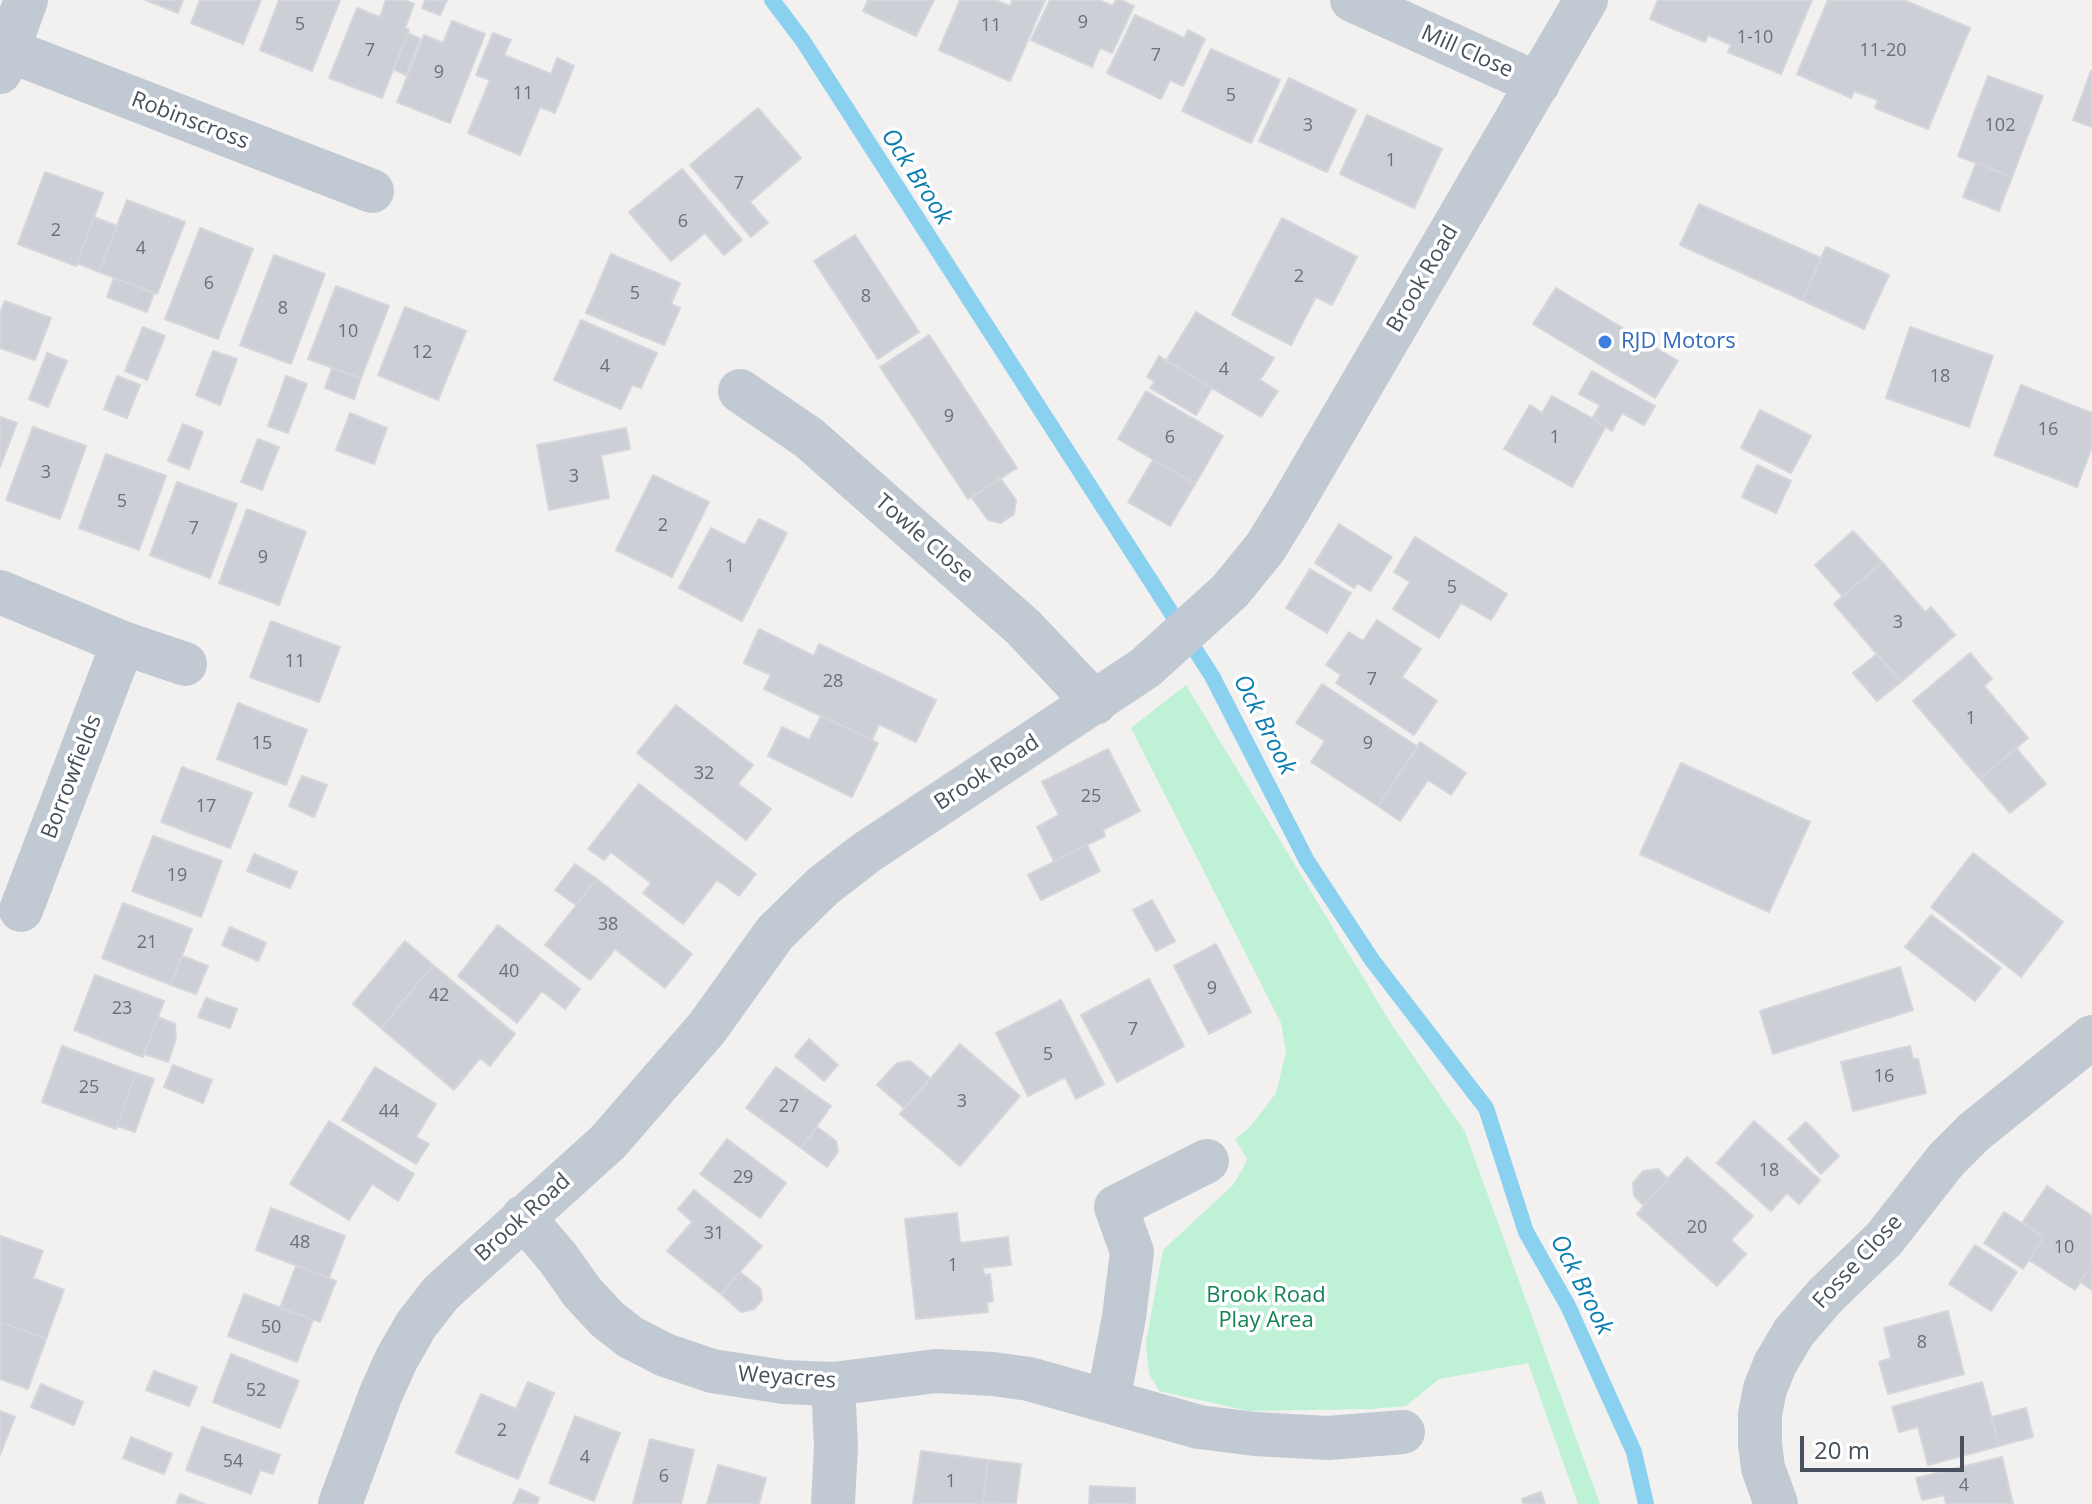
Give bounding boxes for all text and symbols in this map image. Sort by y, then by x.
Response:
house number: 9 [1078,12,1088,34]
house number: 5 [295,14,305,36]
house number: 11 [981,15,1001,37]
street label: Mill Close [1417,20,1517,84]
house number: 1-10 [1737,27,1773,49]
house number: 7 [365,40,375,62]
house number: 11-20 [1860,40,1906,62]
house number: 7 [1151,45,1161,67]
house number: 9 [434,62,444,84]
house number: 11 [513,83,533,105]
house number: 5 [1226,85,1236,107]
street label: Robinscross [128,87,252,155]
house number: 3 [1303,115,1313,137]
house number: 102 [1985,115,2015,137]
water label: Ock Brook [874,124,958,230]
house number: 1 [1386,150,1396,172]
house number: 7 [734,173,744,195]
house number: 6 [678,211,688,233]
house number: 2 [51,220,61,242]
street label: Brook Road [1382,221,1464,337]
house number: 4 [136,238,146,260]
house number: 2 [1294,266,1304,288]
house number: 6 [204,273,214,295]
house number: 5 [630,283,640,305]
house number: 8 [861,286,871,308]
house number: 8 [278,298,288,320]
house number: 10 [338,321,358,343]
place label: RJD Motors [1621,329,1736,355]
marker: RJD Motors [1596,333,1614,351]
house number: 12 [412,342,432,364]
house number: 4 [600,356,610,378]
house number: 4 [1219,359,1229,381]
house number: 18 [1930,366,1950,388]
house number: 9 [944,406,954,428]
house number: 16 [2038,419,2058,441]
house number: 6 [1165,427,1175,449]
house number: 1 [1550,427,1560,449]
house number: 3 [41,462,51,484]
house number: 3 [569,466,579,488]
street label: Towle Close [869,489,979,589]
house number: 5 [117,491,127,513]
house number: 2 [658,515,668,537]
house number: 7 [189,518,199,540]
house number: 9 [258,547,268,569]
house number: 1 [725,556,735,578]
house number: 5 [1447,577,1457,599]
house number: 3 [1893,612,1903,634]
house number: 11 [285,651,305,673]
house number: 7 [1367,669,1377,691]
water label: Ock Brook [1226,670,1302,780]
house number: 28 [823,671,843,693]
house number: 1 [1966,708,1976,730]
street label: Borrowfields [36,711,108,843]
street label: Brook Road [930,729,1044,817]
house number: 15 [252,733,272,755]
house number: 9 [1363,733,1373,755]
house number: 32 [694,763,714,785]
house number: 25 [1081,786,1101,808]
house number: 17 [196,796,216,818]
house number: 19 [167,865,187,887]
house number: 38 [598,914,618,936]
house number: 21 [137,932,157,954]
house number: 40 [499,961,519,983]
house number: 9 [1207,978,1217,1000]
house number: 42 [429,985,449,1007]
house number: 23 [112,998,132,1020]
house number: 7 [1128,1019,1138,1041]
house number: 5 [1043,1044,1053,1066]
house number: 16 [1874,1066,1894,1088]
house number: 25 [79,1077,99,1099]
house number: 3 [957,1091,967,1113]
house number: 27 [779,1096,799,1118]
house number: 44 [379,1101,399,1123]
house number: 18 [1759,1160,1779,1182]
house number: 29 [733,1167,753,1189]
street label: Brook Road [470,1168,576,1268]
street label: Fosse Close [1808,1209,1908,1315]
house number: 20 [1687,1217,1707,1239]
house number: 31 [704,1223,724,1245]
water label: Ock Brook [1543,1230,1619,1340]
house number: 48 [290,1232,310,1254]
house number: 10 [2054,1237,2074,1259]
house number: 1 [948,1255,958,1277]
park label: Brook Road Play Area [1206,1283,1326,1334]
house number: 50 [261,1317,281,1339]
house number: 8 [1917,1332,1927,1354]
street label: Weyacres [737,1361,837,1395]
house number: 52 [246,1380,266,1402]
house number: 2 [497,1420,507,1442]
scale bar [1804,1420,1968,1470]
text: 20 m [1814,1433,1870,1466]
house number: 4 [580,1447,590,1469]
house number: 54 [223,1451,243,1473]
house number: 6 [659,1466,669,1488]
house number: 1 [946,1471,956,1493]
house number: 4 [1959,1475,1969,1497]

